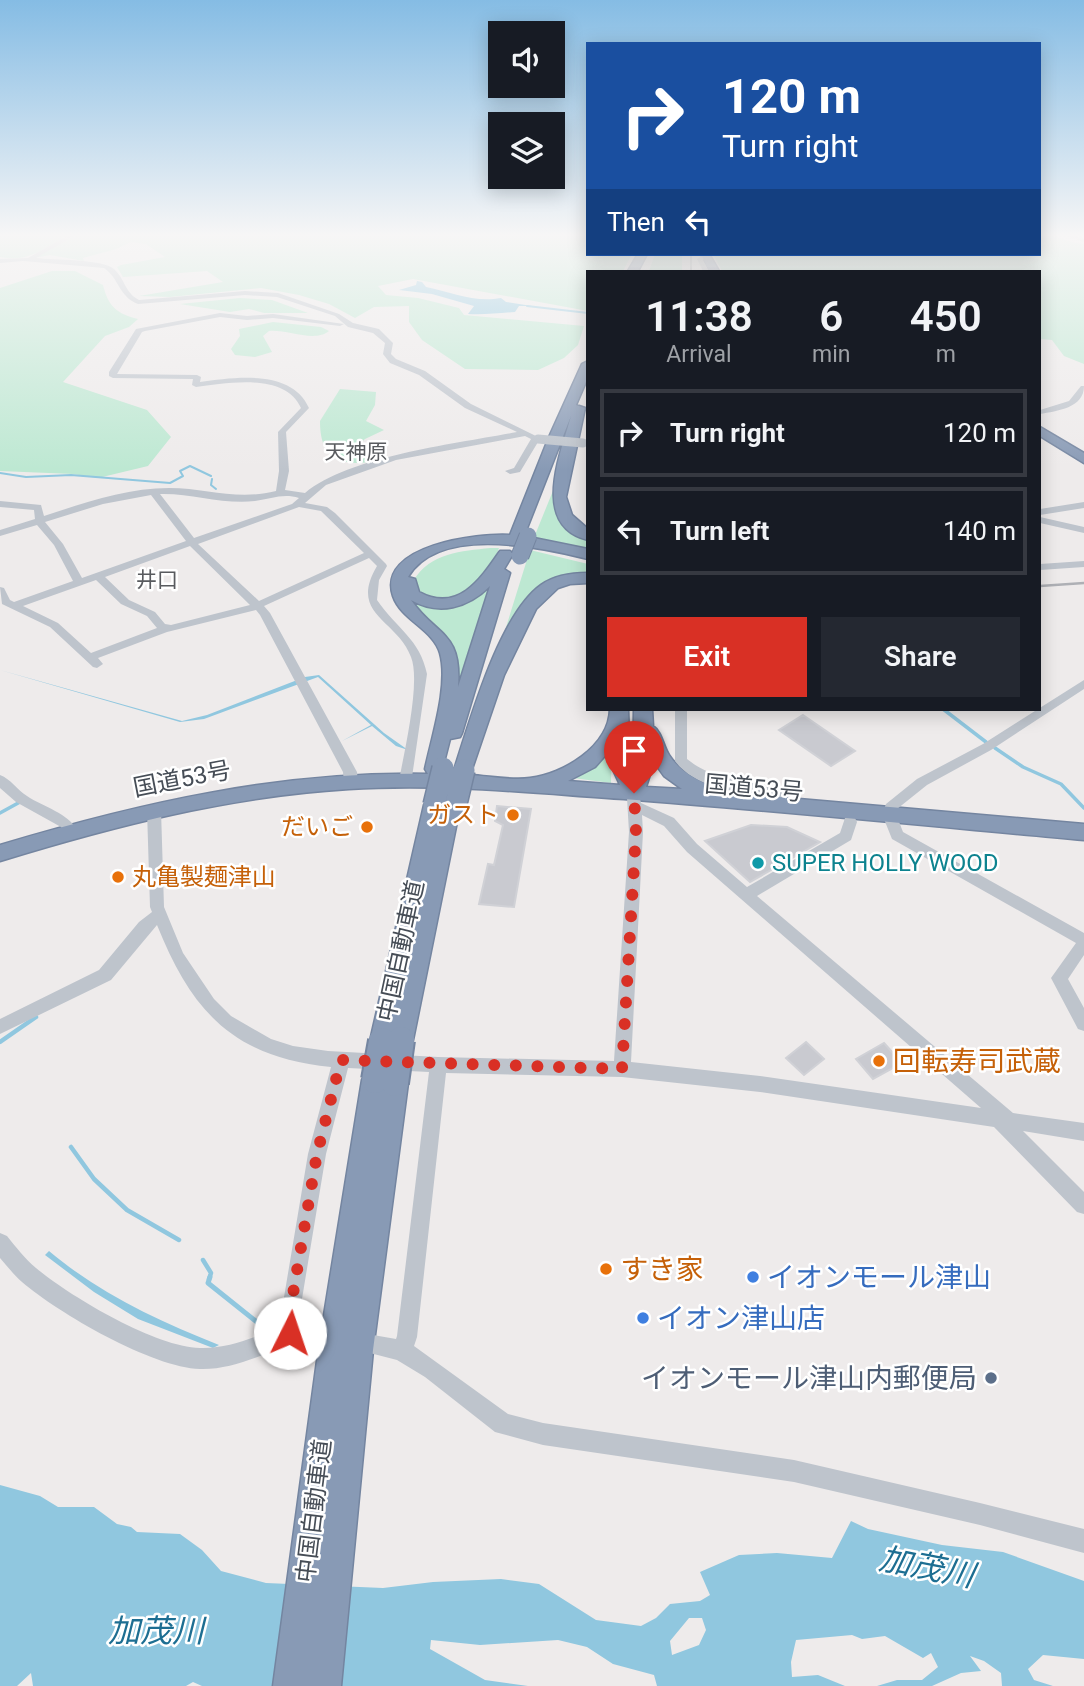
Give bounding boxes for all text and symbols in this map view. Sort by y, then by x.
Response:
map controls [488,21,565,189]
button: sound [488,21,565,98]
text: 120 m [722,68,861,125]
icon: right [607,70,698,161]
button: layers [488,112,565,189]
text: Turn right [722,127,858,165]
icon: left [679,203,717,241]
text: Then [607,207,665,237]
text: 11:38 [645,292,753,341]
text: 6 [819,292,843,341]
text: 450 [910,292,982,341]
text: Arrival [666,341,732,368]
text: min [812,341,850,368]
text: m [936,341,956,368]
icon: right [611,414,649,452]
text: Turn right [670,418,785,448]
text: 120 m [943,418,1016,448]
district label: 天神原 [325,440,388,464]
icon: left [611,512,649,550]
text: Turn left [670,516,769,546]
text: 140 m [943,516,1016,546]
district label: 井口 [136,568,178,592]
button: Exit [607,617,807,697]
button: Share [821,617,1020,697]
pin [604,721,664,793]
icon: arrive [615,732,653,770]
street label: 国道53号 [131,756,233,802]
street label: 国道53号 [703,770,805,806]
place label: ガスト [427,801,499,829]
marker: ガスト [505,807,521,823]
place label: だいご [281,813,353,841]
marker: だいご [359,819,375,835]
place label: SUPER HOLLY WOOD [772,849,998,877]
marker: SUPER HOLLY WOOD [750,855,766,871]
place label: 丸亀製麺津山 [132,863,276,891]
marker: 丸亀製麺津山 [110,869,126,885]
street label: 中国自動車道 [372,878,430,1024]
place label: 回転寿司武蔵 [893,1045,1061,1078]
marker: 回転寿司武蔵 [871,1053,887,1069]
place label: すき家 [620,1253,704,1286]
marker: すき家 [598,1261,614,1277]
place label: イオンモール津山 [767,1261,991,1294]
marker: イオンモール津山 [745,1269,761,1285]
position arrow [253,1296,327,1370]
place label: イオン津山店 [657,1302,825,1335]
marker: イオン津山店 [635,1310,651,1326]
place label: イオンモール津山内郵便局 [641,1362,977,1395]
marker: イオンモール津山内郵便局 [983,1370,999,1386]
street label: 中国自動車道 [291,1438,337,1584]
water label: 加茂川 [876,1539,981,1595]
water label: 加茂川 [108,1612,207,1650]

